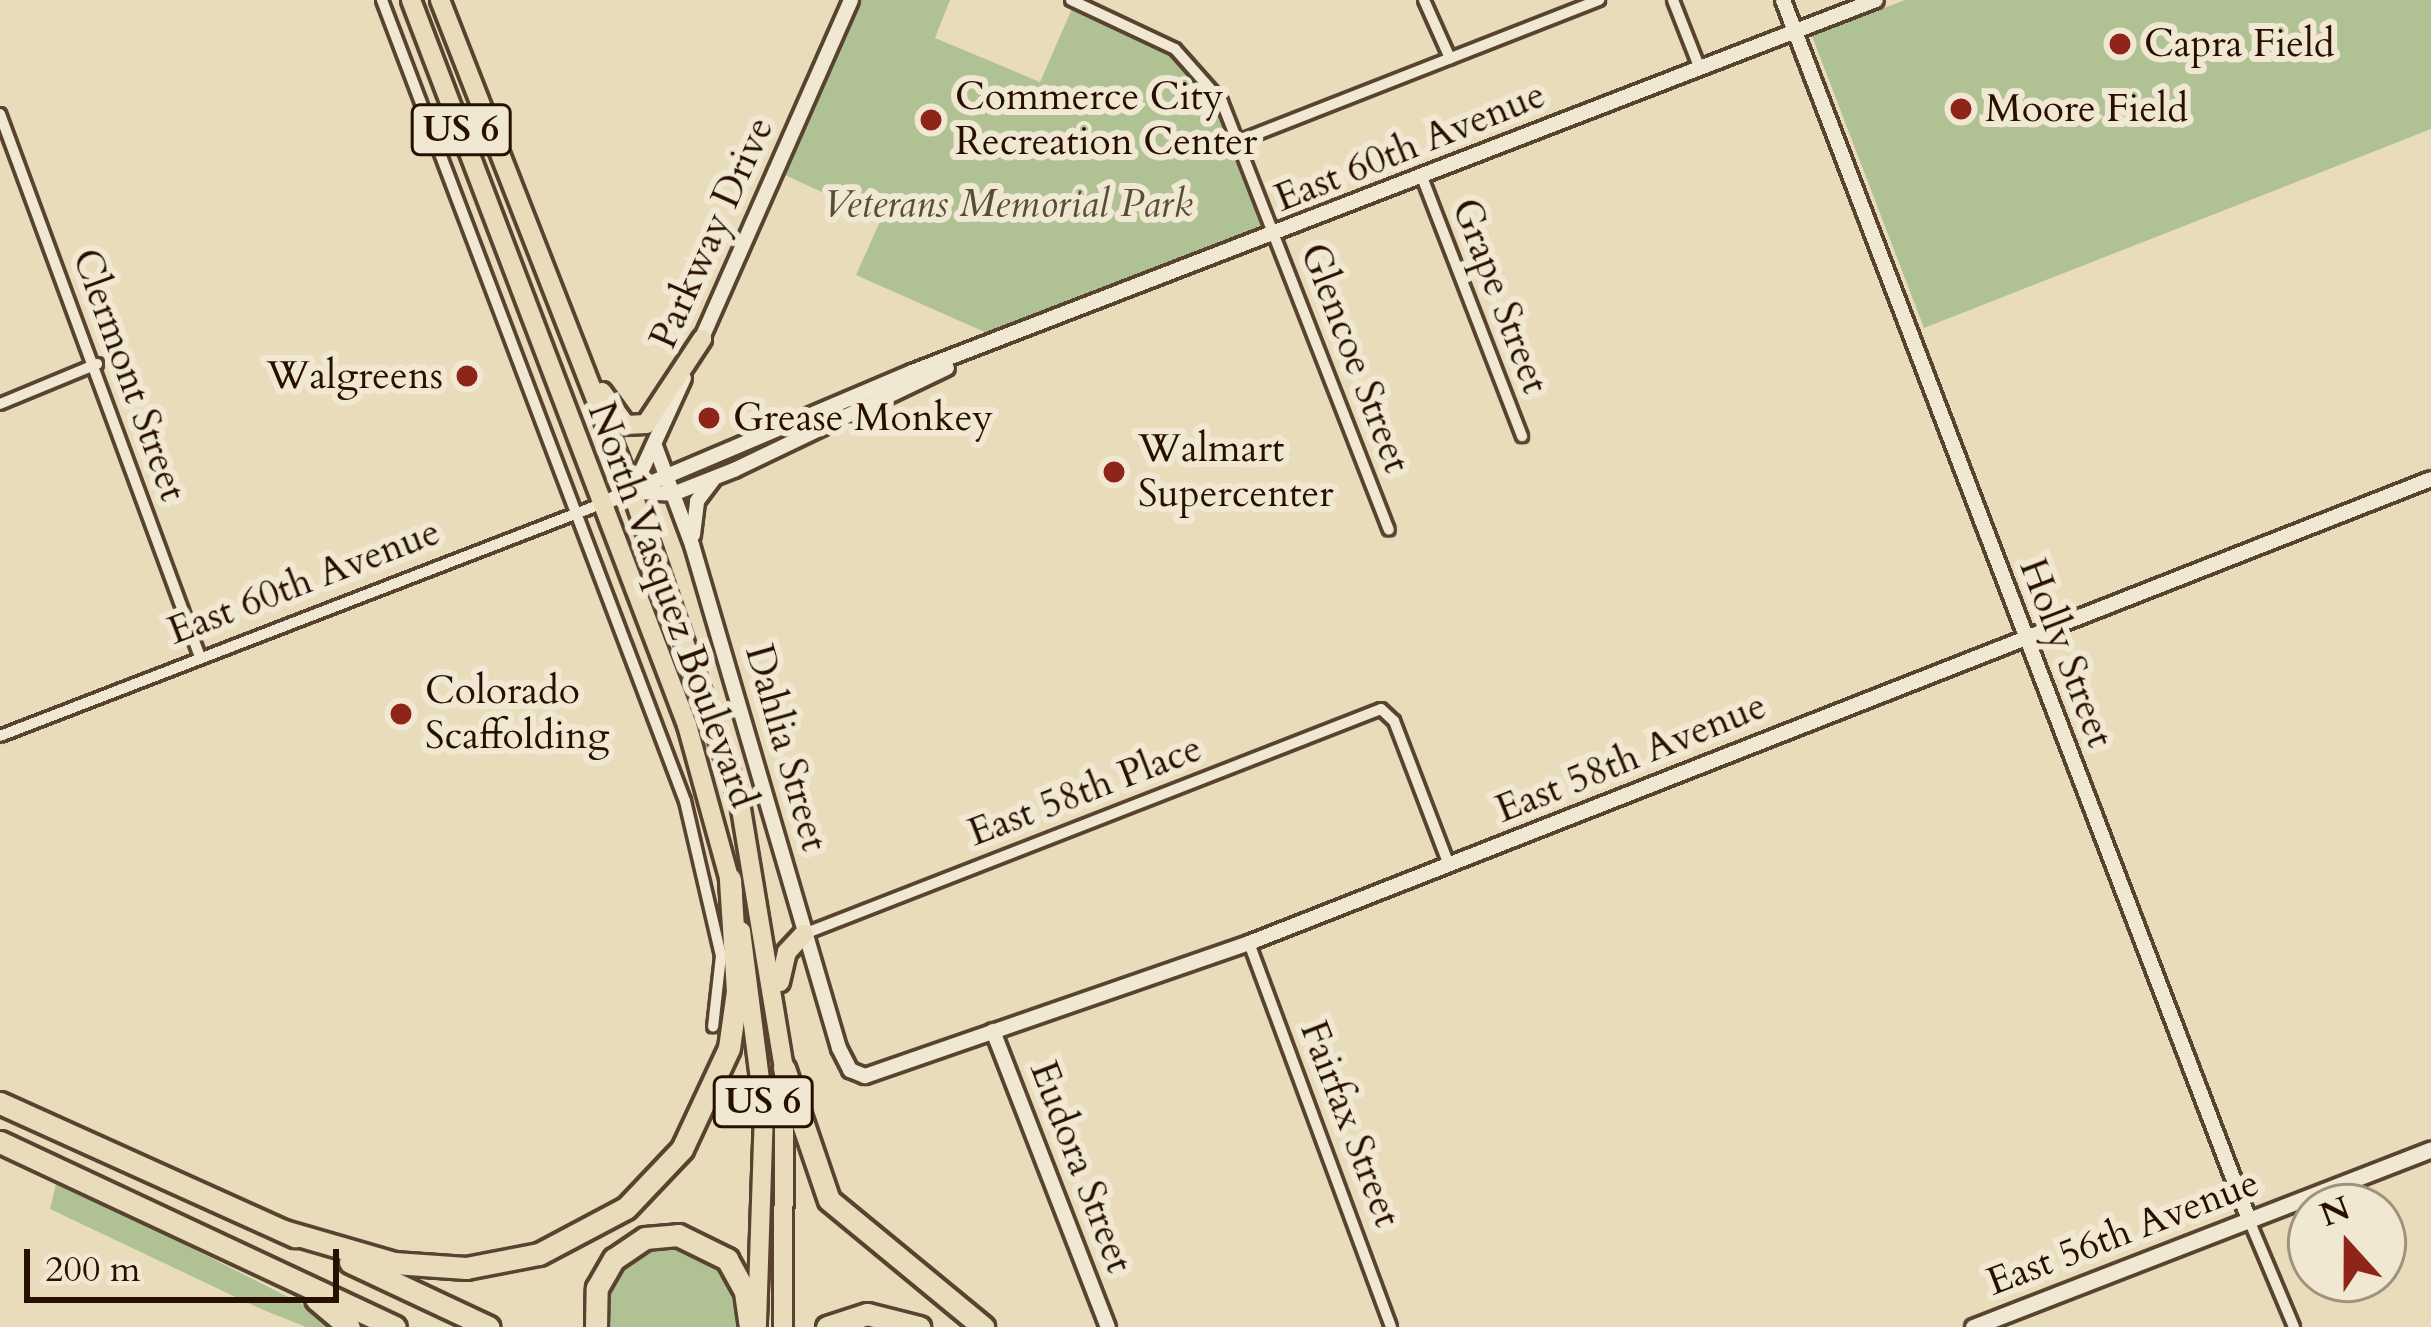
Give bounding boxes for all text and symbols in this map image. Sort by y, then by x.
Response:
place label: Capra Field [2144,21,2335,67]
marker: Capra Field [2107,31,2133,57]
street label: East 60th Avenue [1268,71,1552,223]
place label: Commerce City Recreation Center [955,75,1257,166]
place label: Moore Field [1985,86,2188,132]
marker: Moore Field [1948,96,1974,122]
road number: US 6 [410,100,512,160]
marker: Commerce City Recreation Center [918,107,944,133]
street label: Parkway Drive [640,110,784,356]
park label: Veterans Memorial Park [823,181,1193,227]
street label: Grape Street [1441,192,1559,400]
street label: Glencoe Street [1290,237,1420,479]
street label: Clermont Street [62,243,196,507]
place label: Walgreens [266,353,443,399]
marker: Walgreens [454,363,480,389]
place label: Grease Monkey [733,395,993,441]
street label: North Vasquez Boulevard [577,396,767,814]
marker: Grease Monkey [696,405,722,431]
place label: Walmart Supercenter [1138,427,1334,518]
marker: Walmart Supercenter [1101,459,1127,485]
street label: East 60th Avenue [161,509,447,655]
street label: Holly Street [2009,552,2123,754]
street label: Dahlia Street [734,640,838,856]
place label: Colorado Scaffolding [425,669,609,760]
street label: East 58th Avenue [1489,682,1773,834]
marker: Colorado Scaffolding [388,701,414,727]
street label: East 58th Place [962,725,1208,857]
street label: Fairfax Street [1289,1014,1411,1234]
street label: Eudora Street [1019,1055,1143,1279]
road number: US 6 [712,1072,814,1132]
street label: East 56th Avenue [1980,1160,2266,1306]
north arrow [2287,1183,2407,1303]
text: N [2314,1186,2356,1238]
scale bar [30,1225,345,1299]
text: 200 m [45,1245,140,1294]

